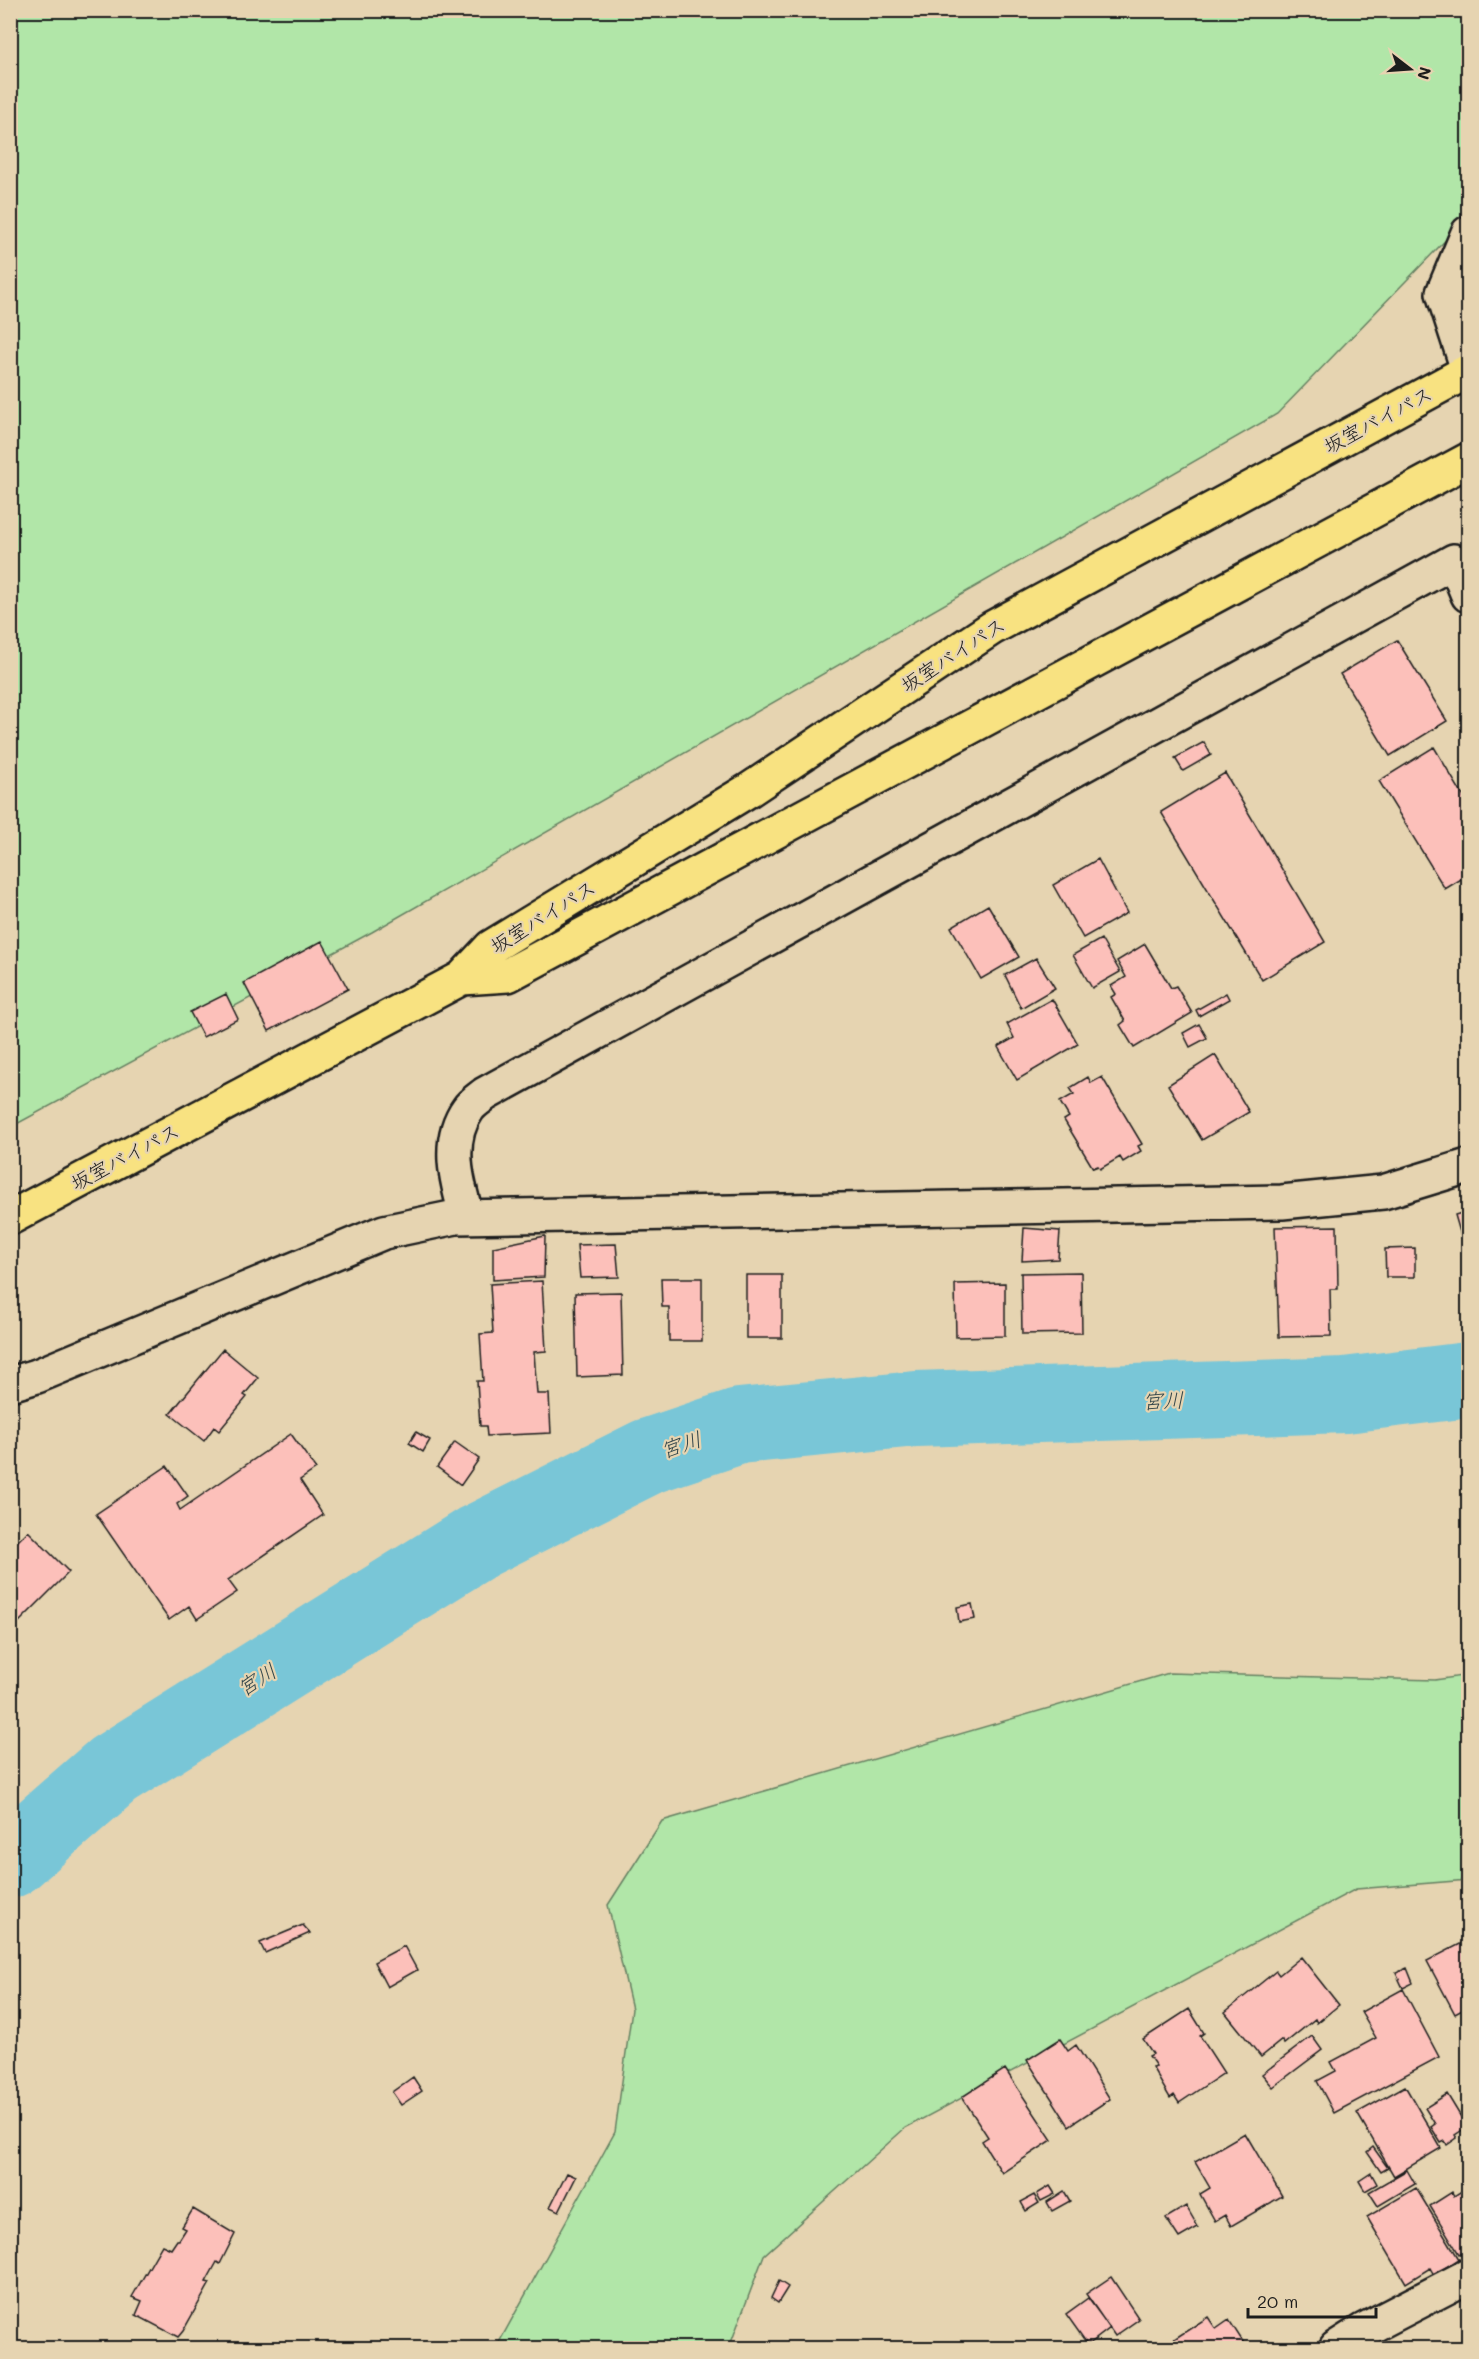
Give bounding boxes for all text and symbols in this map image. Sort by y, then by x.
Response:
north arrow [1380,39,1440,99]
text: N [1413,65,1437,82]
street label: 坂室バイパス [1319,380,1436,459]
street label: 坂室バイパス [895,611,1010,698]
street label: 坂室バイパス [485,873,600,959]
street label: 坂室バイパス [66,1117,183,1196]
water label: 宮川 [1141,1385,1184,1414]
water label: 宮川 [656,1424,705,1463]
water label: 宮川 [231,1656,281,1701]
scale bar [1248,2281,1376,2319]
text: 20 m [1257,2289,1298,2313]

